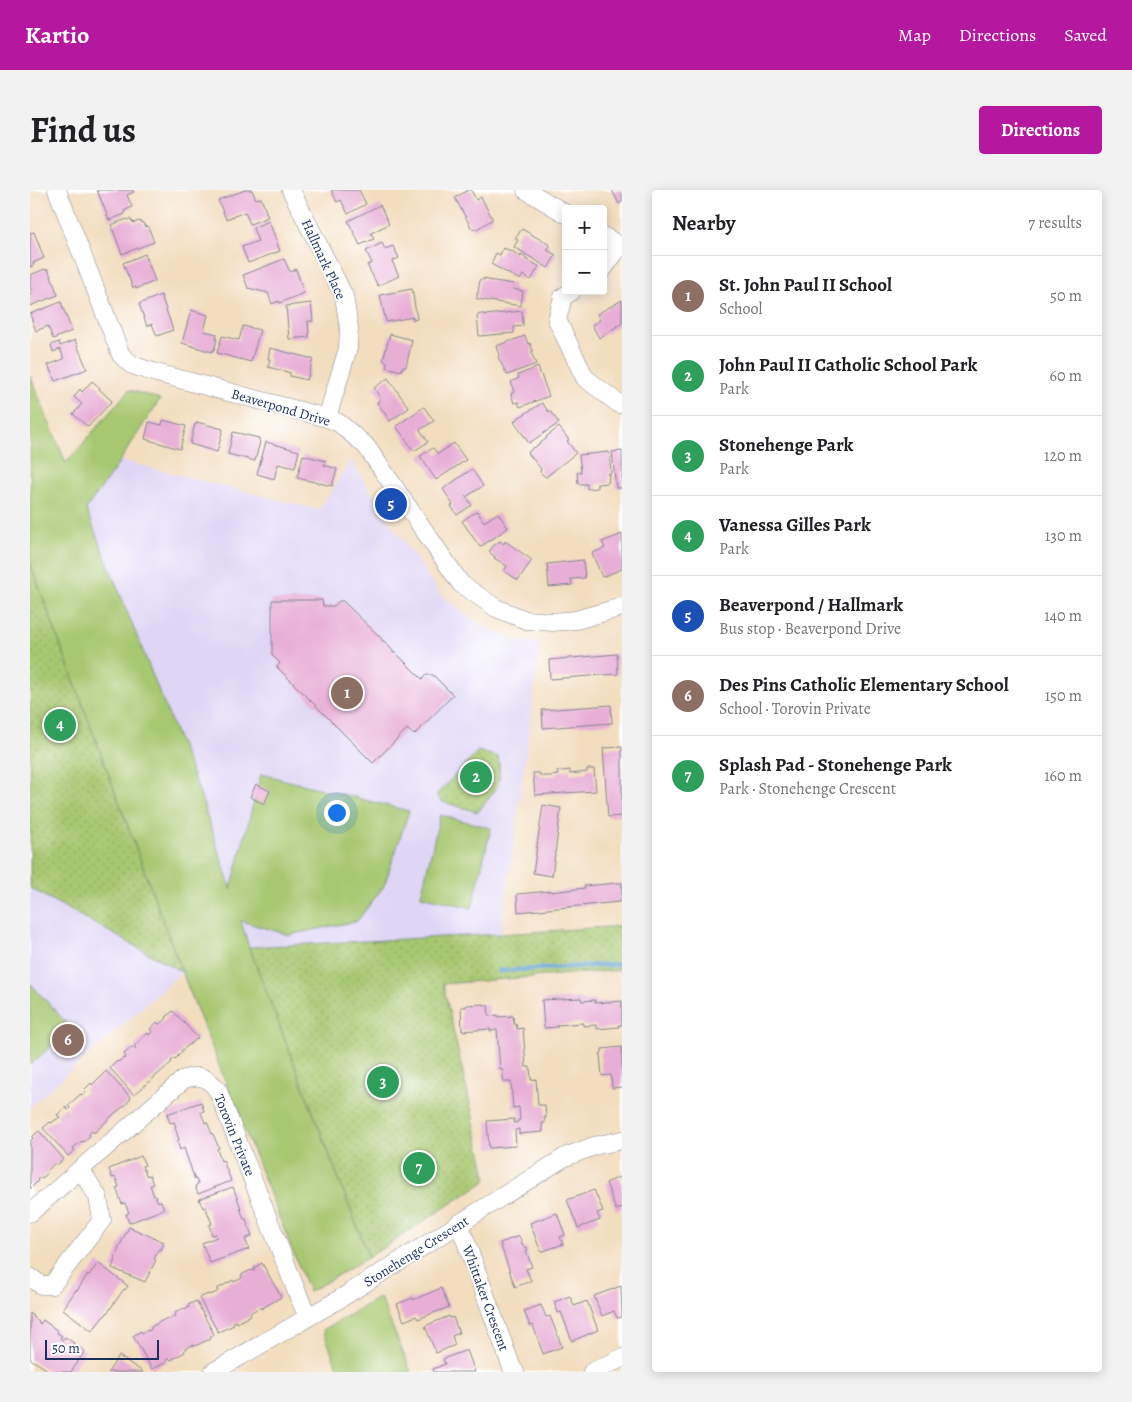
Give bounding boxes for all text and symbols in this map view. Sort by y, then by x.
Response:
text: Kartio [25,19,89,51]
text: Map [898,23,931,47]
text: Directions [959,23,1036,47]
text: Saved [1064,23,1107,47]
text: Find us [30,106,136,154]
button: Directions [979,106,1102,154]
map controls [562,205,607,295]
button: + [562,205,607,250]
text: Nearby [672,209,735,237]
text: 7 results [1028,212,1082,234]
street label: Hallmark Place [297,216,350,302]
button: − [562,250,607,295]
text: St. John Paul II School [719,272,892,298]
text: 1 [685,285,691,307]
text: 50 m [1050,285,1082,307]
text: School [719,298,762,320]
text: John Paul II Catholic School Park [719,352,977,378]
text: 2 [684,365,692,387]
text: 60 m [1050,365,1082,387]
text: Park [719,378,749,400]
street label: Beaverpond Drive [229,384,333,431]
text: Stonehenge Park [719,432,853,458]
text: 3 [685,445,691,467]
text: 120 m [1044,445,1082,467]
text: Park [719,458,749,480]
pin: 5 [375,485,407,523]
text: Vanessa Gilles Park [719,512,871,538]
text: 4 [684,525,692,547]
text: 130 m [1045,525,1082,547]
text: Park [719,538,749,560]
text: Beaverpond / Hallmark [719,592,903,618]
text: 5 [685,605,691,627]
text: 140 m [1044,605,1082,627]
text: Bus stop · Beaverpond Drive [719,618,901,640]
text: Des Pins Catholic Elementary School [719,672,1009,698]
pin: 1 [331,674,363,712]
text: 6 [684,685,692,707]
text: 150 m [1045,685,1082,707]
text: School · Torovin Private [719,698,871,720]
pin: 4 [44,706,76,744]
text: Splash Pad - Stonehenge Park [719,752,952,778]
pin: 2 [460,758,492,796]
text: 7 [685,765,691,787]
text: 160 m [1044,765,1082,787]
text: Park · Stonehenge Crescent [719,778,896,800]
your location [324,800,350,826]
pin: 6 [52,1021,84,1059]
pin: 3 [367,1063,399,1101]
street label: Torovin Private [209,1091,260,1179]
pin: 7 [403,1149,435,1187]
street label: Stonehenge Crescent [360,1211,473,1291]
street label: Whittaker Crescent [457,1242,514,1354]
scale bar [45,1337,159,1360]
text: 50 m [52,1339,80,1358]

